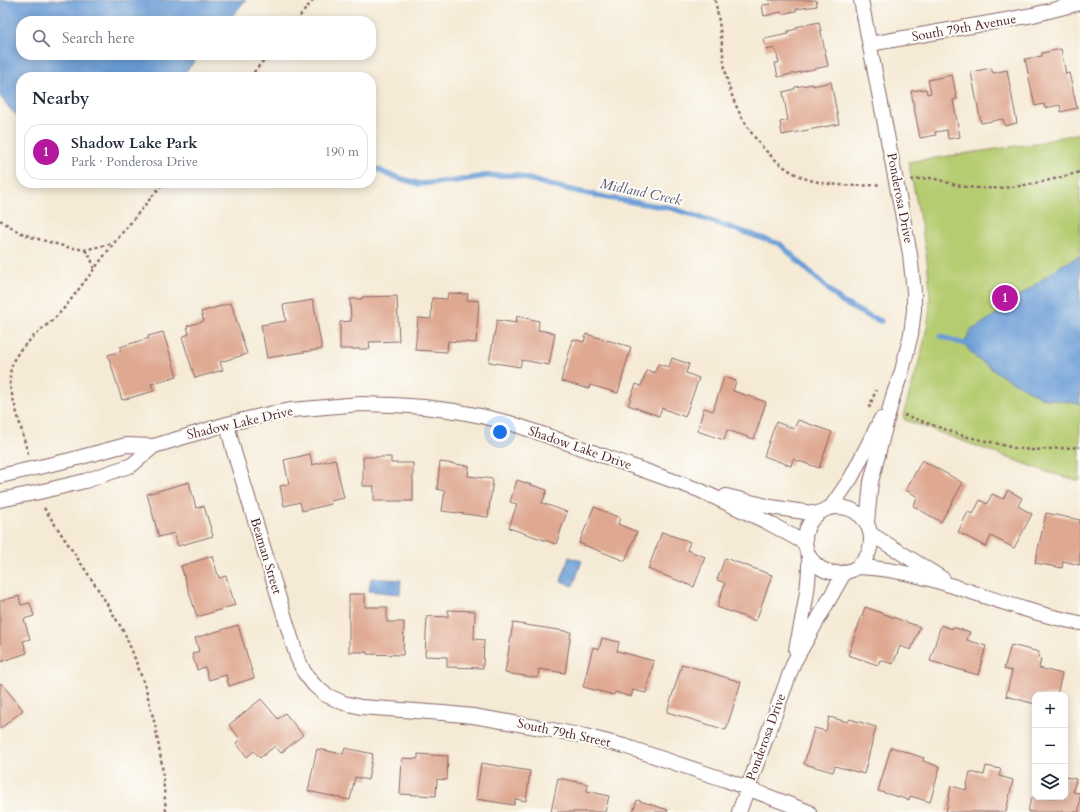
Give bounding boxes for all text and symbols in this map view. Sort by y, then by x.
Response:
street label: South 79th Avenue [910,10,1018,46]
search box [16,16,376,60]
icon: search [30,27,52,49]
text: Search here [62,28,135,48]
text: Nearby [32,87,89,110]
text: Shadow Lake Park [71,133,198,153]
text: 1 [43,143,49,161]
text: 190 m [325,143,359,161]
street label: Ponderosa Drive [882,151,918,245]
text: Park · Ponderosa Drive [71,153,198,171]
water label: Midland Creek [598,174,684,210]
pin: 1 [992,283,1018,313]
street label: Shadow Lake Drive [185,402,295,444]
your location [490,422,510,442]
street label: Shadow Lake Drive [526,422,634,474]
street label: Beaman Street [246,516,286,596]
street label: Ponderosa Drive [742,691,790,783]
map controls [1032,692,1068,800]
button: + [1032,692,1068,728]
street label: South 79th Street [516,714,612,752]
button: − [1032,728,1068,764]
button: layers [1032,764,1068,800]

